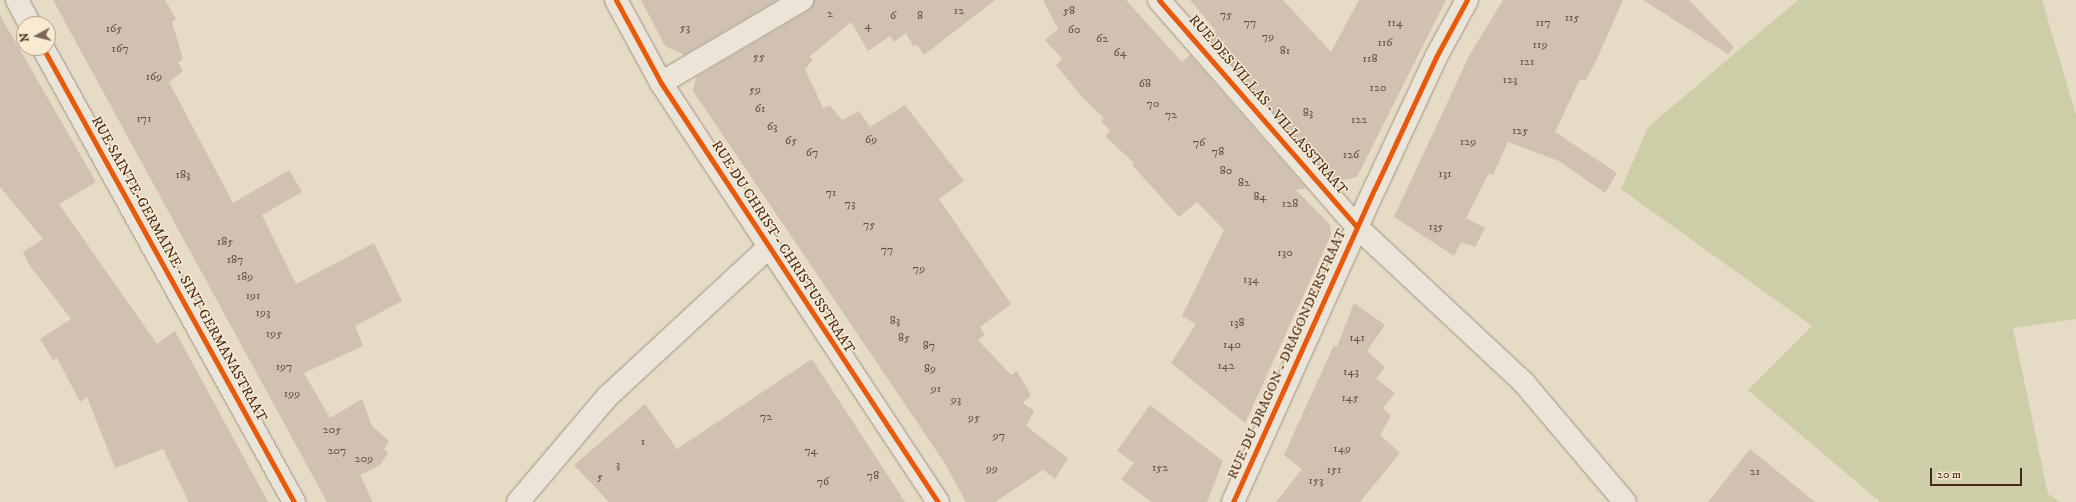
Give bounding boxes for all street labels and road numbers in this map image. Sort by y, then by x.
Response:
street label: RUE DES VILLAS - VILLASSTRAAT [1185,12,1351,198]
street label: RUE SAINTE-GERMAINE - SINT GERMANASTRAAT [88,113,270,425]
street label: RUE DU CHRIST - CHRISTUSSTRAAT [708,137,858,357]
street label: RUE DU DRAGON - DRAGONDERSTRAAT [1224,226,1350,482]

